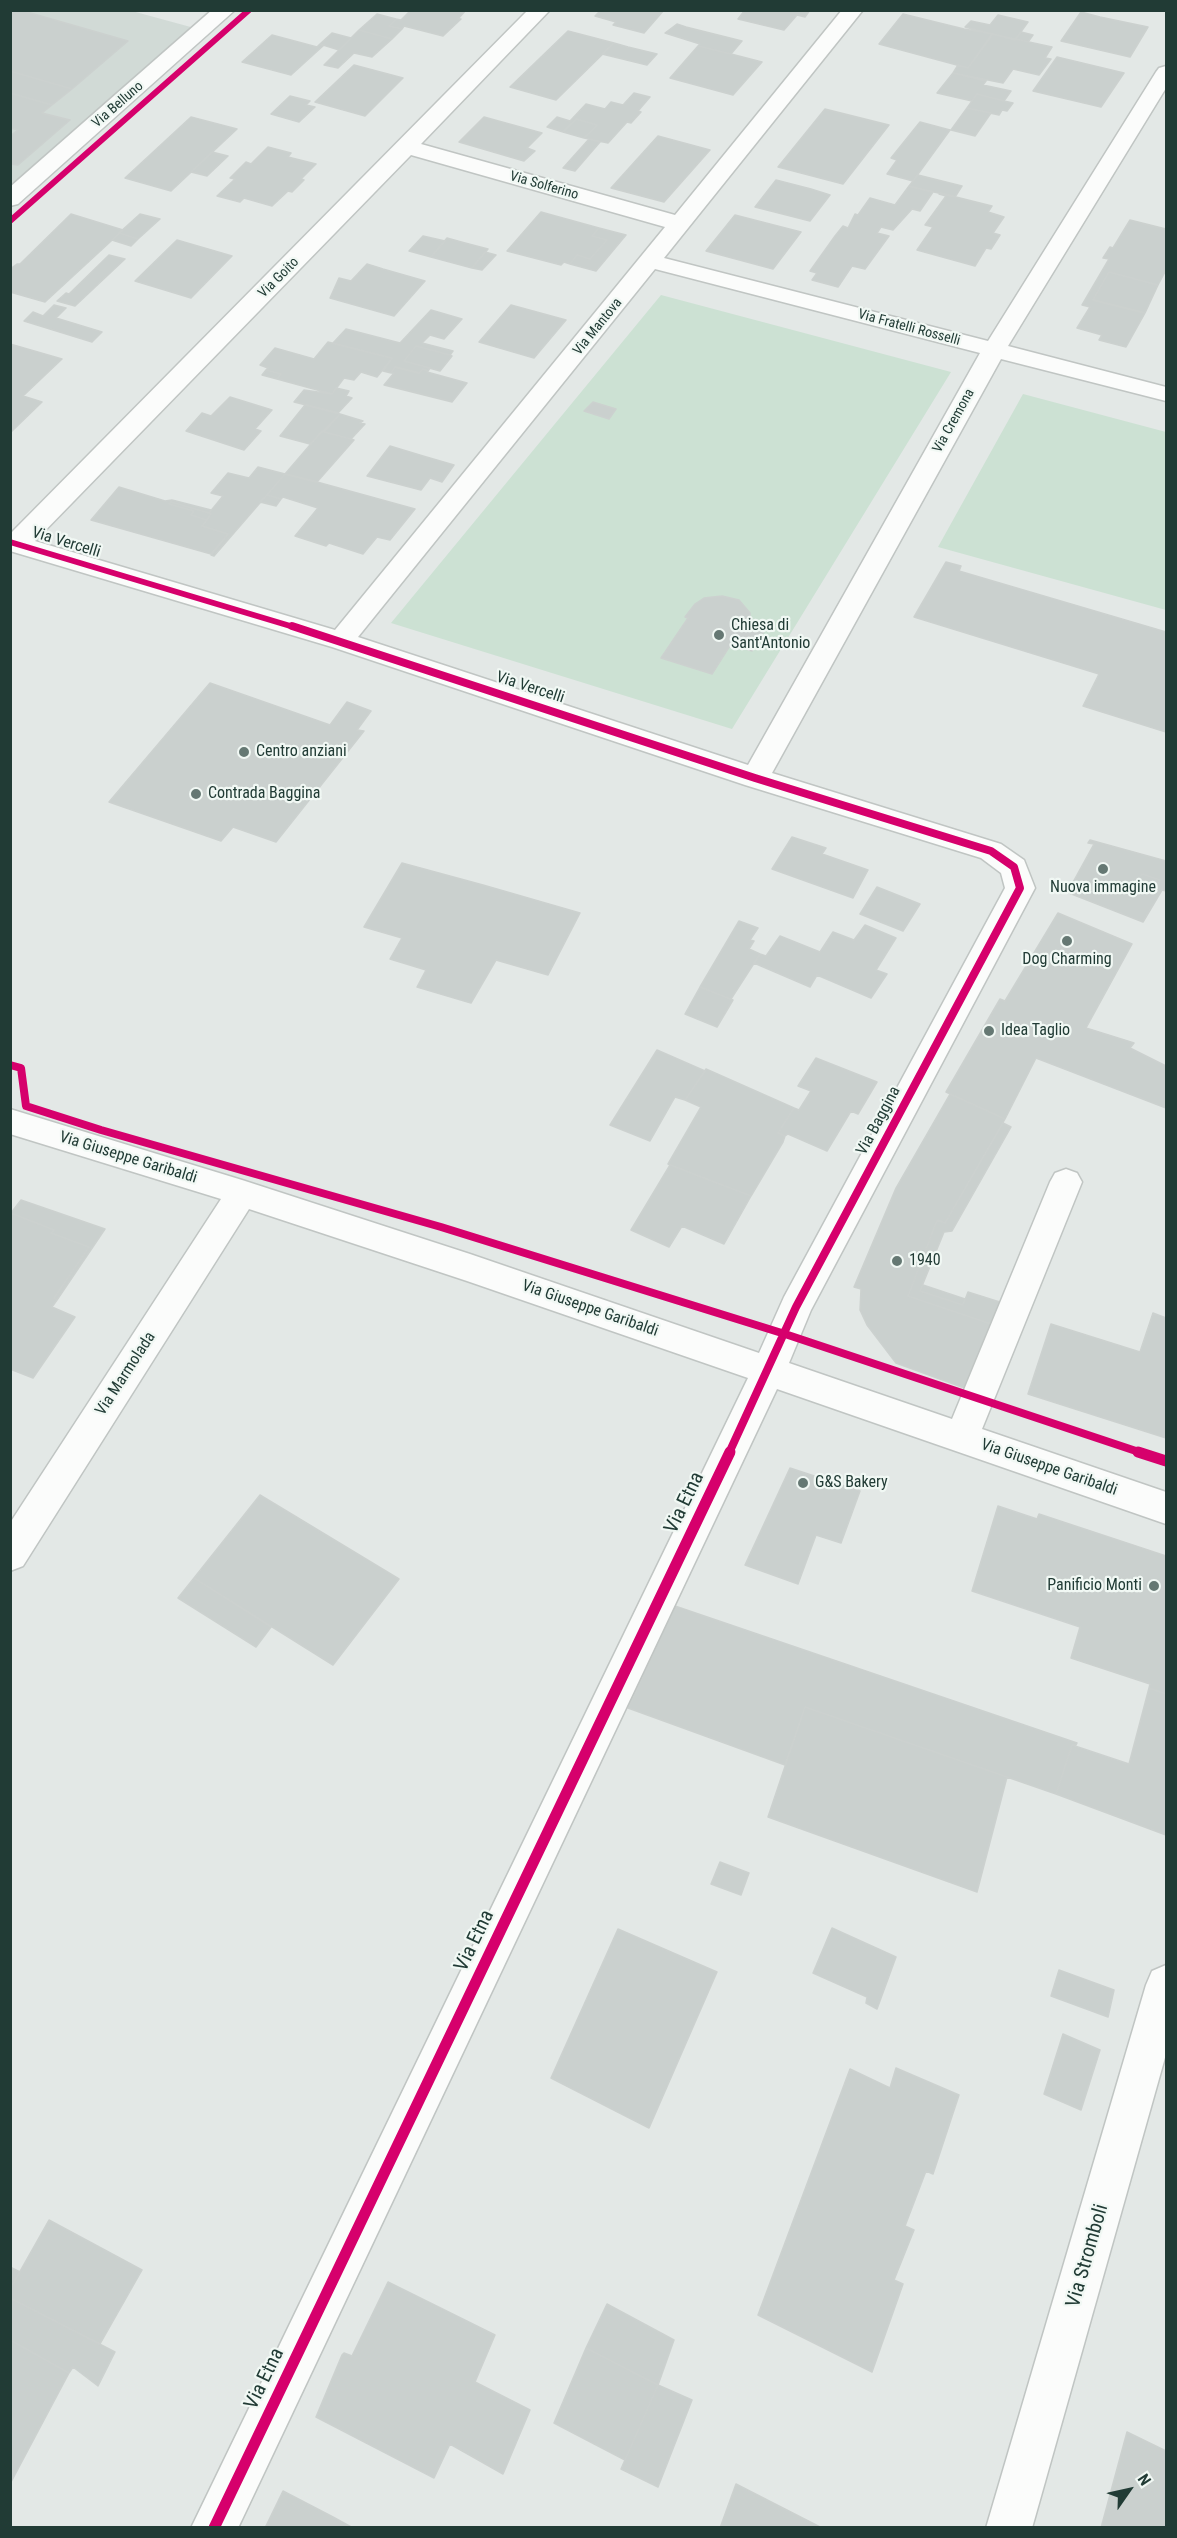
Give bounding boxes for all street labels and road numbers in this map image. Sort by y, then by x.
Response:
street label: Via Belluno [89,78,147,132]
street label: Via Solferino [508,168,580,204]
street label: Via Goito [255,254,303,302]
street label: Via Mantova [570,295,626,359]
street label: Via Fratelli Rosselli [856,306,962,350]
street label: Via Cremona [930,386,978,456]
street label: Via Vercelli [29,523,103,563]
street label: Via Vercelli [493,668,567,708]
street label: Via Baggina [853,1083,905,1159]
street label: Via Giuseppe Garibaldi [57,1128,199,1188]
street label: Via Giuseppe Garibaldi [519,1277,661,1341]
street label: Via Marmolada [92,1329,160,1419]
street label: Via Giuseppe Garibaldi [978,1436,1120,1500]
street label: Via Etna [660,1468,710,1538]
street label: Via Etna [450,1906,500,1976]
street label: Via Stromboli [1062,2202,1114,2310]
street label: Via Etna [240,2344,290,2414]

